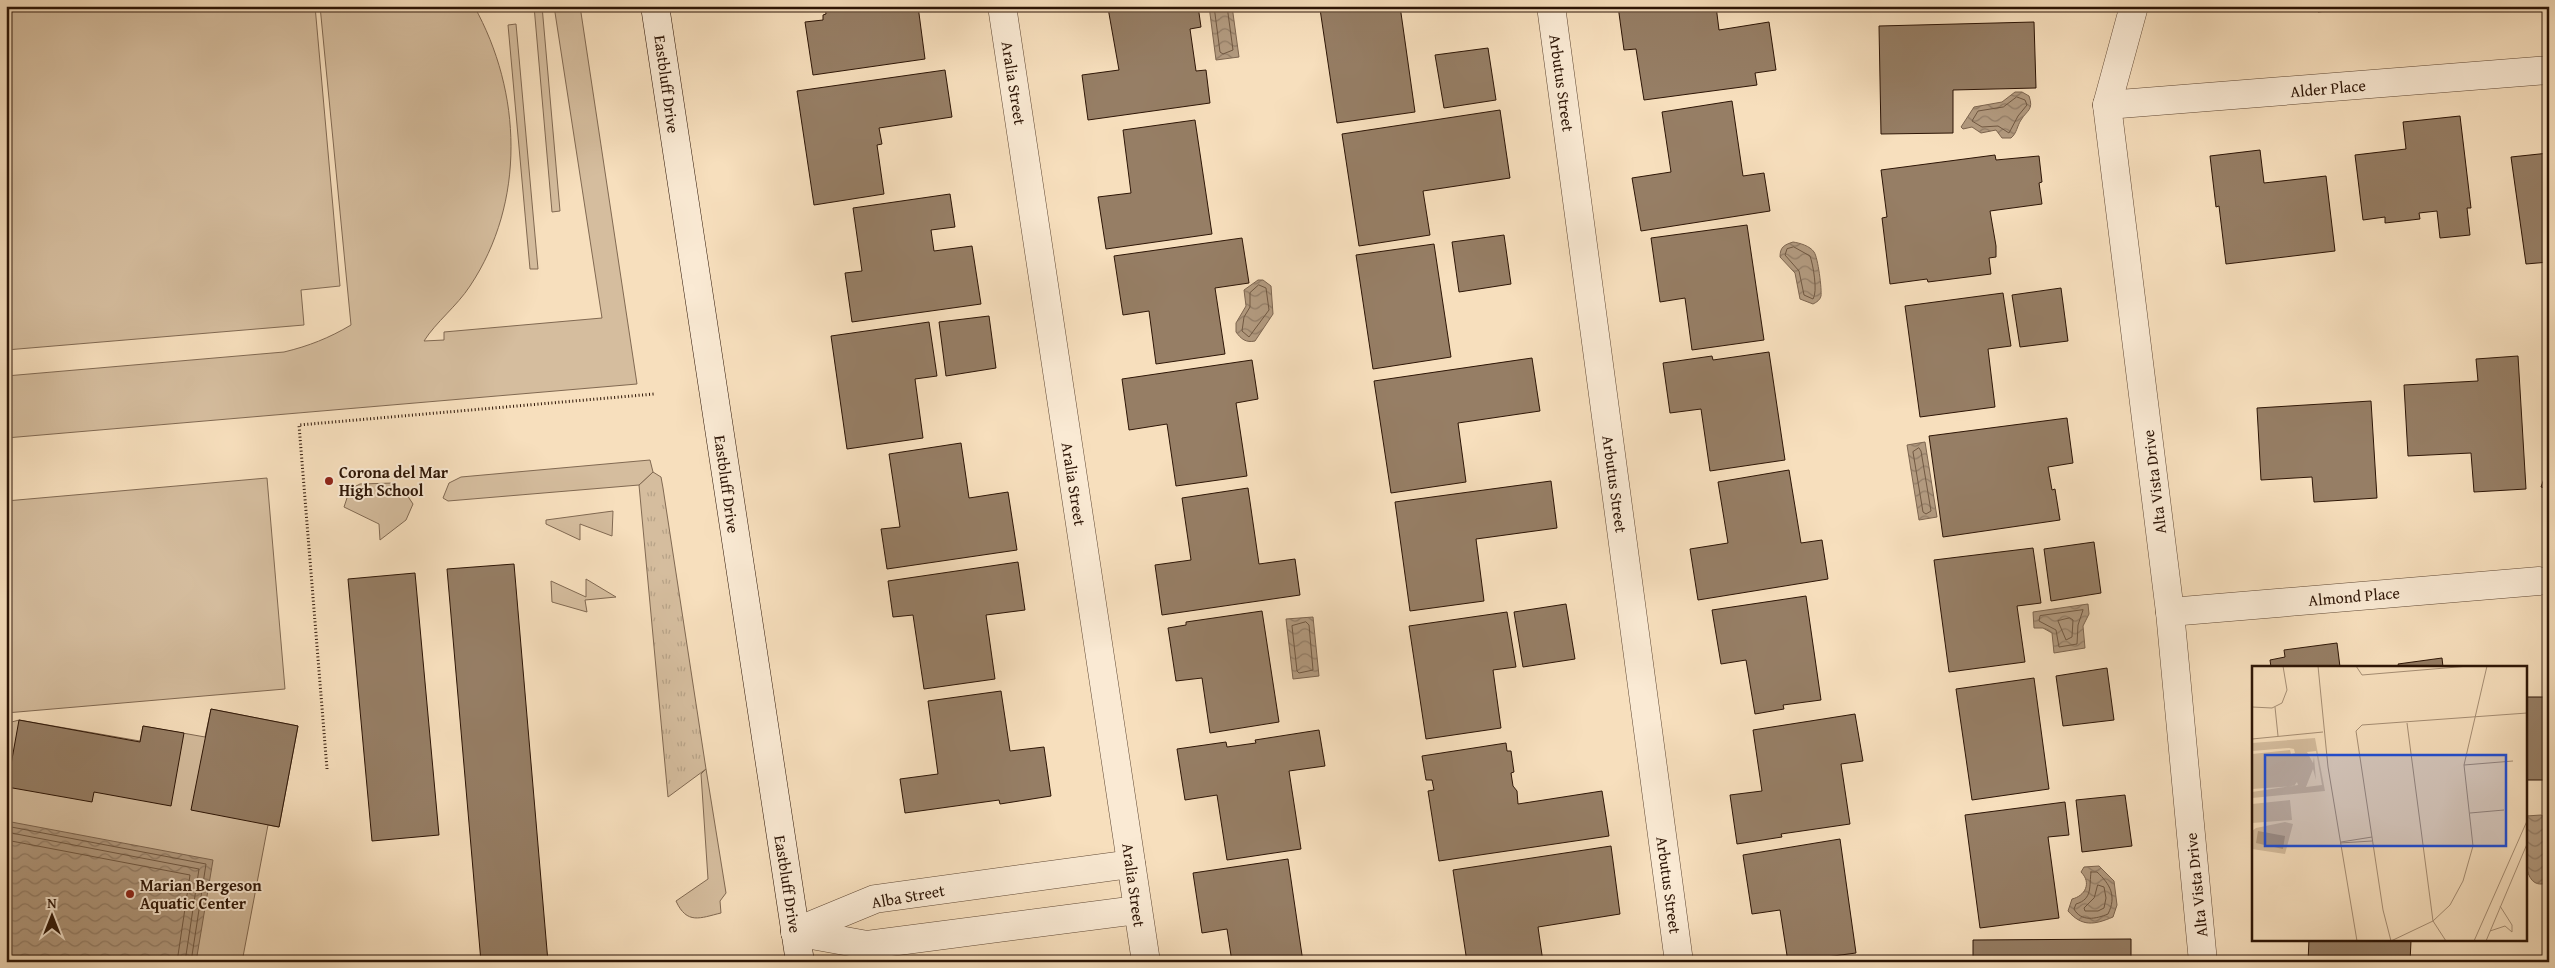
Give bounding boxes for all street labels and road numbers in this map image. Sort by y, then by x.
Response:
street label: Eastbluff Drive [648,33,686,135]
street label: Arbutus Street [1543,33,1581,133]
street label: Aralia Street [996,40,1032,127]
street label: Alder Place [2289,73,2367,103]
street label: Alta Vista Drive [2136,428,2172,536]
street label: Eastbluff Drive [708,433,746,535]
street label: Arbutus Street [1596,434,1634,534]
street label: Aralia Street [1056,441,1092,528]
street label: Almond Place [2307,580,2401,612]
street label: Alta Vista Drive [2179,832,2213,938]
street label: Eastbluff Drive [768,833,808,935]
street label: Arbutus Street [1650,835,1688,935]
street label: Aralia Street [1116,842,1152,929]
street label: Alba Street [869,878,947,914]

